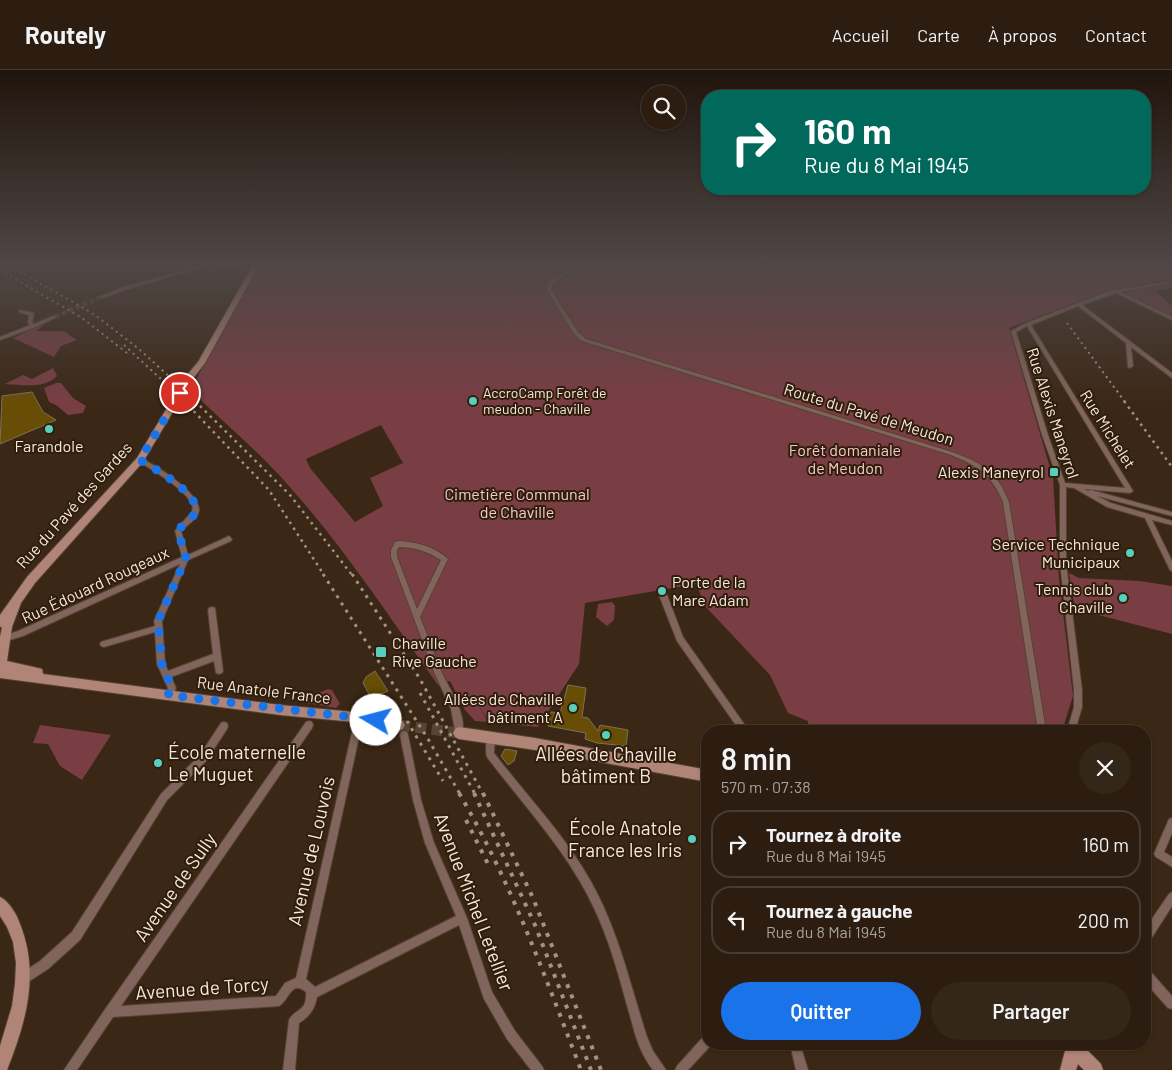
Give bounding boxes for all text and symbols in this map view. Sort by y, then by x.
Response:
text: Routely [25,20,106,49]
text: Accueil [832,24,889,46]
text: Carte [917,24,960,46]
text: À propos [988,24,1057,46]
text: Contact [1085,24,1147,46]
map controls [641,85,686,130]
button: search [641,85,686,130]
text: 160 m [804,109,891,151]
icon: right [721,110,786,175]
text: Rue du 8 Mai 1945 [804,151,969,177]
street label: Rue Alexis Maneyrol [1023,345,1084,481]
pin [159,372,201,414]
icon: arrive [166,379,194,407]
street label: Route du Pavé de Meudon [782,379,956,448]
place label: AccroCamp Forêt de meudon - Chaville [483,384,607,417]
street label: Rue Michelet [1077,386,1140,471]
marker: AccroCamp Forêt de meudon - Chaville [467,395,479,407]
marker: Farandole [43,423,55,435]
place label: Farandole [15,436,83,455]
street label: Rue du Pavé des Gardes [12,438,135,572]
park label: Forêt domaniale de Meudon [789,440,901,477]
place label: Alexis Maneyrol [938,462,1044,481]
marker: Alexis Maneyrol [1048,466,1060,478]
park label: Cimetière Communal de Chaville [444,484,590,521]
place label: Service Technique Municipaux [992,534,1120,571]
street label: Rue Édouard Rougeaux [18,542,172,627]
marker: Service Technique Municipaux [1124,547,1136,559]
place label: Porte de la Mare Adam [672,572,749,609]
place label: Tennis club Chaville [1035,579,1113,616]
marker: Porte de la Mare Adam [656,585,668,597]
marker: Tennis club Chaville [1117,592,1129,604]
place label: Chaville Rive Gauche [392,633,477,670]
marker: Chaville Rive Gauche [374,645,388,659]
street label: Rue Anatole France [196,672,332,707]
place label: Allées de Chaville bâtiment A [444,689,563,726]
position arrow [349,693,401,745]
marker: Allées de Chaville bâtiment A [567,702,579,714]
marker: Allées de Chaville bâtiment B [600,729,612,741]
place label: École maternelle Le Muguet [168,740,306,785]
text: 8 min [721,740,792,776]
place label: Allées de Chaville bâtiment B [535,742,677,787]
button: close [1079,742,1131,794]
marker: École maternelle Le Muguet [152,757,164,769]
street label: Avenue de Louvois [282,774,339,928]
text: 570 m · 07:38 [721,777,811,796]
street label: Avenue Michel Letellier [430,809,519,994]
place label: École Anatole France les Iris [568,816,682,861]
text: Tournez à droite [766,823,902,846]
street label: Avenue de Sully [129,828,221,945]
icon: right [723,830,751,858]
marker: École Anatole France les Iris [686,833,698,845]
text: 160 m [1082,833,1129,856]
text: Rue du 8 Mai 1945 [766,846,886,865]
text: Tournez à gauche [766,899,913,922]
icon: left [723,906,751,934]
text: 200 m [1078,909,1129,932]
text: Rue du 8 Mai 1945 [766,922,886,941]
street label: Avenue de Torcy [134,971,270,1004]
button: Quitter [721,982,921,1040]
button: Partager [931,982,1131,1040]

